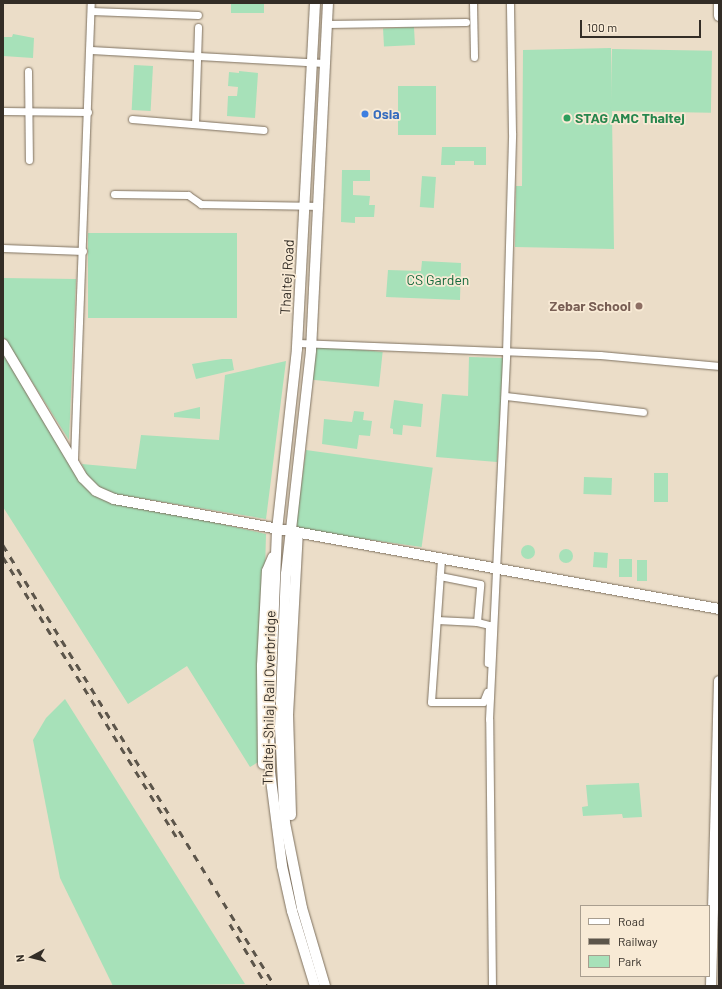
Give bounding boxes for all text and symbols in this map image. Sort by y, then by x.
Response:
scale bar [582,12,703,38]
text: 100 m [587,20,617,34]
place label: Osia [373,106,400,122]
marker: Osia [360,109,370,119]
place label: STAG AMC Thaltej [575,110,685,126]
marker: STAG AMC Thaltej [562,113,572,123]
street label: Thaltej Road [277,239,297,315]
park label: CS Garden [407,272,469,288]
place label: Zebar School [550,298,631,314]
marker: Zebar School [634,301,644,311]
street label: Thaltej-Shilaj Rail Overbridge [259,610,279,786]
legend [580,905,710,977]
text: Road [618,914,645,928]
text: Railway [618,934,657,948]
north arrow [12,937,52,977]
text: N [13,954,26,963]
text: Park [618,954,642,968]

